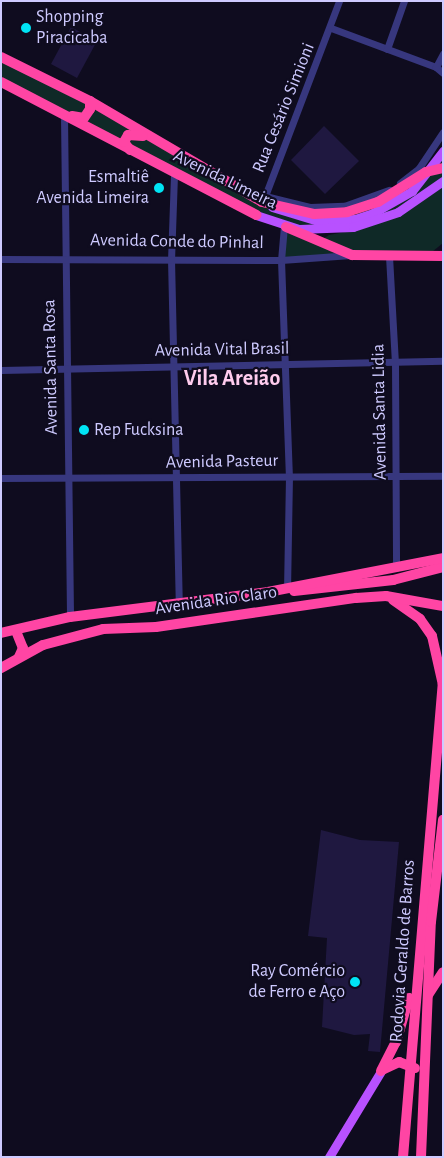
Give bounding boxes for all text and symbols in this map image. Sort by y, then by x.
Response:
place label: Shopping Piracicaba [36,7,108,50]
marker: Shopping Piracicaba [20,22,32,34]
street label: Rua Cesário Simioni [248,40,320,176]
street label: Avenida Limeira [170,146,280,214]
place label: Esmaltiê Avenida Limeira [36,167,149,210]
marker: Esmaltiê Avenida Limeira [153,182,165,194]
street label: Avenida Conde do Pinhal [90,230,264,254]
street label: Avenida Santa Rosa [39,299,63,435]
street label: Avenida Vital Brasil [154,338,290,362]
street label: Avenida Santa Lidia [368,344,392,480]
district label: Vila Areião [184,366,280,392]
place label: Rep Fucksina [94,419,184,441]
marker: Rep Fucksina [78,424,90,436]
street label: Avenida Pasteur [166,450,278,474]
street label: Avenida Rio Claro [154,582,278,620]
street label: Rodovia Geraldo de Barros [386,859,420,1043]
place label: Ray Comércio de Ferro e Aço [248,961,345,1004]
marker: Ray Comércio de Ferro e Aço [349,976,361,988]

